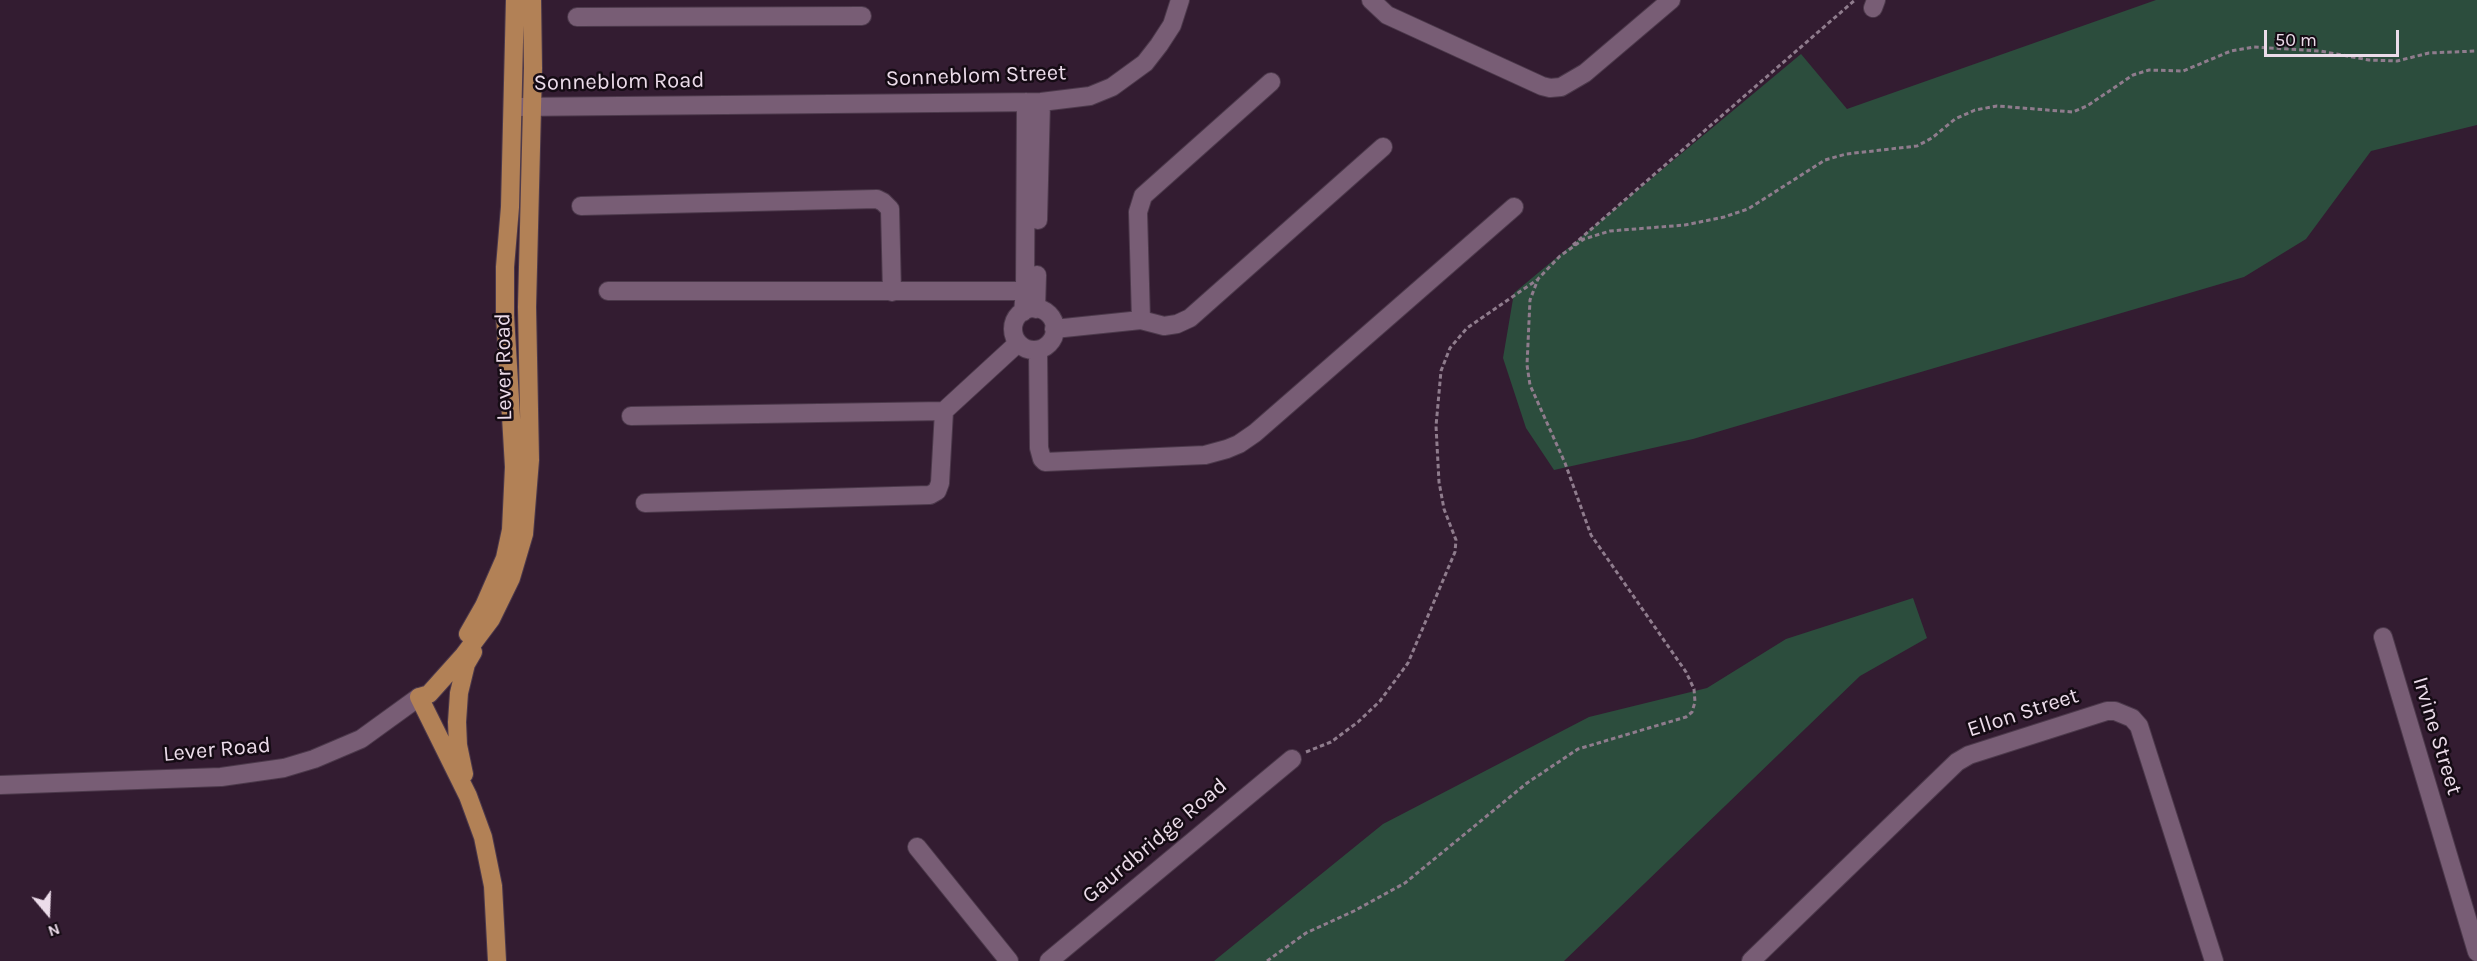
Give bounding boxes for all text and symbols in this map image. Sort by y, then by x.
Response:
scale bar [2267,18,2402,56]
text: 50 m [2275,29,2317,51]
street label: Sonneblom Street [885,60,1067,92]
street label: Sonneblom Road [533,67,705,97]
street label: Lever Road [490,313,518,421]
street label: Irvine Street [2407,674,2467,798]
street label: Ellon Street [1964,683,2082,743]
street label: Lever Road [162,732,272,768]
street label: Gaurdbridge Road [1077,773,1233,909]
north arrow [18,883,78,943]
text: N [46,920,63,941]

